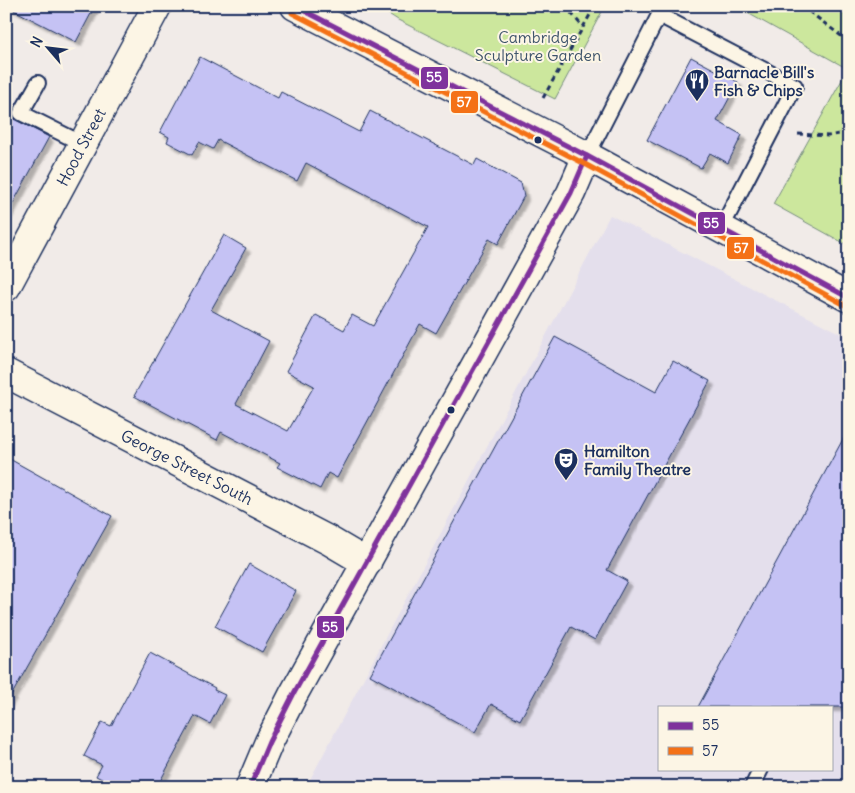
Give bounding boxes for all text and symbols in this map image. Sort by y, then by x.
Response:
north arrow [22,22,72,72]
park label: Cambridge Sculpture Garden [475,27,601,65]
text: N [26,33,47,50]
place label: Barnacle Bill's Fish & Chips [714,62,814,101]
line badge: 55 [420,66,449,90]
text: 55 [426,68,442,86]
restaurant icon: Barnacle Bill's Fish & Chips [684,68,710,102]
line badge: 57 [450,90,479,114]
text: 57 [457,93,472,111]
street label: Hood Street [52,104,110,189]
unlabelled marker [533,135,543,145]
line badge: 55 [697,211,726,235]
text: 55 [703,214,719,232]
line badge: 57 [726,236,755,260]
text: 57 [734,239,749,257]
unlabelled marker [446,405,456,415]
street label: George Street South [118,425,256,509]
place label: Hamilton Family Theatre [584,441,691,480]
theatre icon: Hamilton Family Theatre [553,447,579,481]
line badge: 55 [316,615,345,639]
text: 55 [322,618,338,636]
legend [658,706,832,770]
text: 55 [702,715,719,734]
text: 57 [702,741,718,760]

